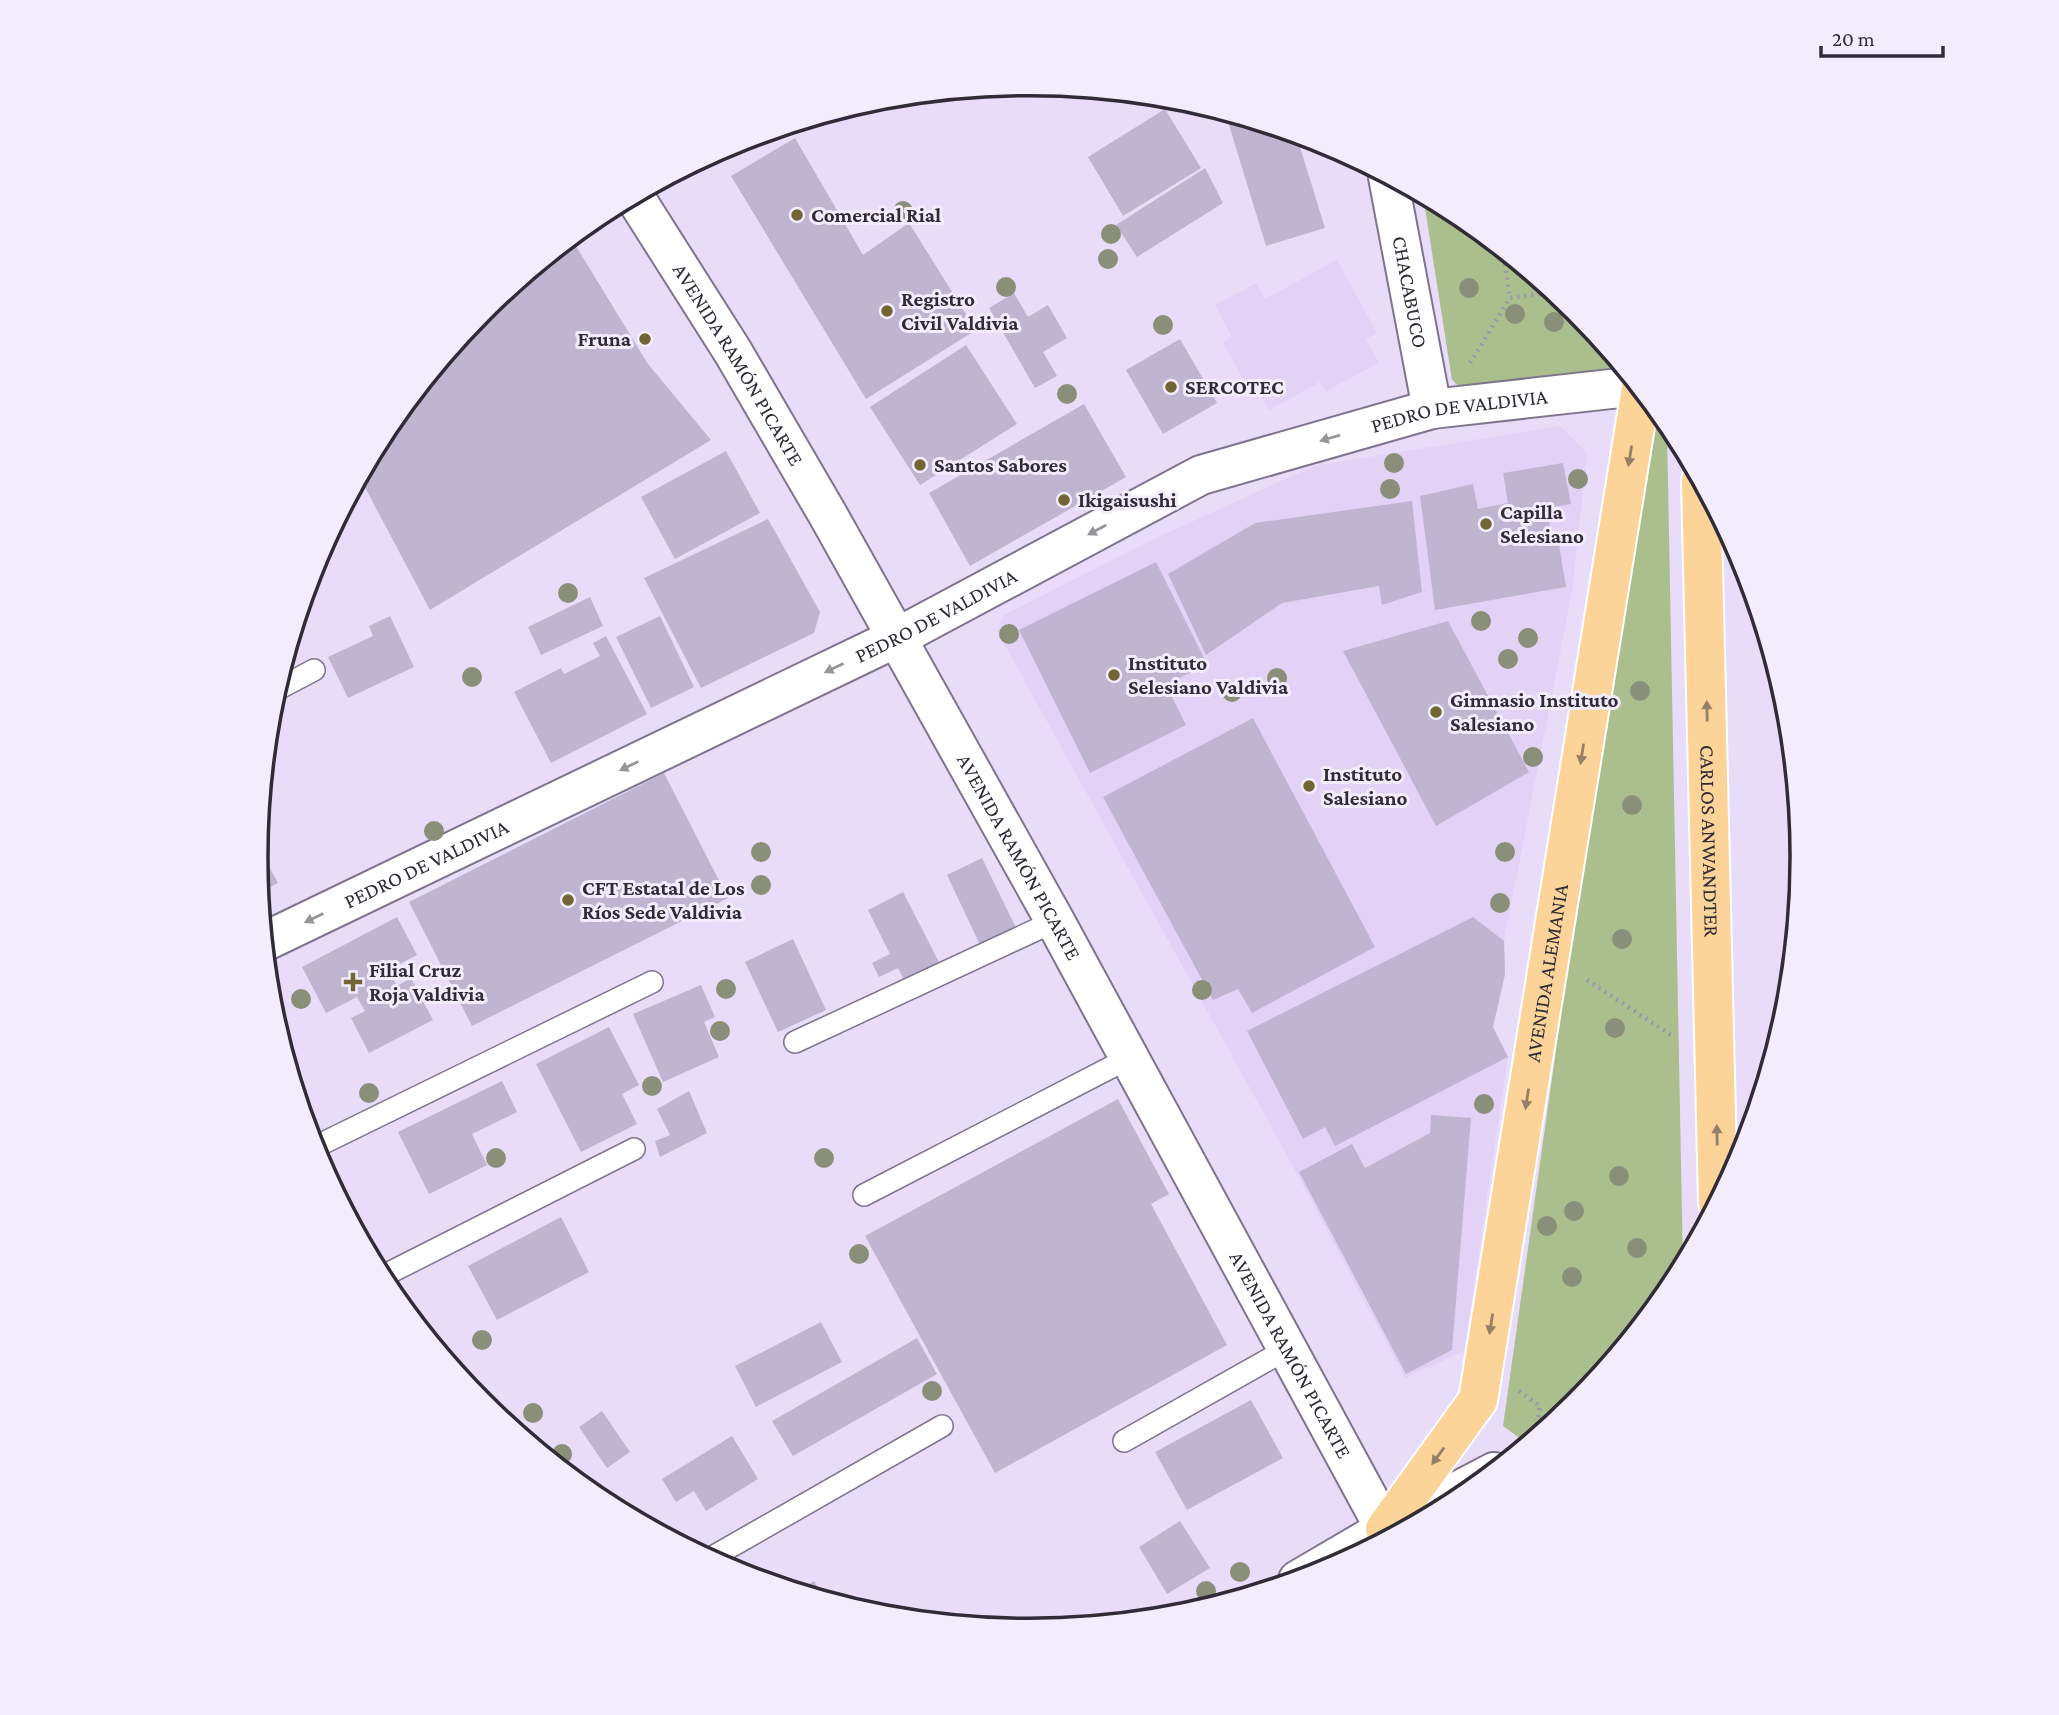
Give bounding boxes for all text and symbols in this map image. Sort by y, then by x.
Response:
scale bar [1821,14,1944,58]
text: 20 m [1832,27,1875,51]
place label: Comercial Rial [811,203,941,227]
marker: Comercial Rial [789,207,805,223]
street label: CHACABUCO [1387,234,1432,350]
street label: AVENIDA RAMÓN PICARTE [668,259,808,470]
place label: Registro Civil Valdivia [901,287,1019,335]
marker: Registro Civil Valdivia [879,303,895,319]
place label: Fruna [578,327,632,351]
marker: Fruna [637,331,653,347]
place label: SERCOTEC [1185,375,1284,399]
marker: SERCOTEC [1163,379,1179,395]
street label: PEDRO DE VALDIVIA [1368,384,1549,438]
one-way arrow [1319,433,1341,444]
one-way arrow [1624,446,1635,468]
place label: Santos Sabores [934,453,1067,477]
marker: Santos Sabores [912,457,928,473]
place label: Ikigaisushi [1078,488,1177,512]
marker: Ikigaisushi [1056,492,1072,508]
place label: Capilla Selesiano [1500,500,1584,548]
marker: Capilla Selesiano [1478,516,1494,532]
one-way arrow [1087,525,1107,536]
street label: PEDRO DE VALDIVIA [851,564,1021,668]
place label: Instituto Selesiano Valdivia [1128,651,1289,699]
one-way arrow [824,662,844,673]
marker: Instituto Selesiano Valdivia [1106,667,1122,683]
place label: Gimnasio Instituto Salesiano [1450,688,1618,736]
one-way arrow [1701,700,1712,722]
marker: Gimnasio Instituto Salesiano [1428,704,1444,720]
one-way arrow [1576,743,1587,765]
street label: CARLOS ANWANDTER [1695,745,1724,938]
street label: AVENIDA RAMÓN PICARTE [952,750,1086,964]
one-way arrow [619,761,639,772]
place label: Instituto Salesiano [1323,762,1408,810]
marker: Instituto Salesiano [1301,778,1317,794]
street label: PEDRO DE VALDIVIA [340,814,512,914]
place label: CFT Estatal de Los Ríos Sede Valdivia [582,876,745,924]
street label: AVENIDA ALEMANIA [1521,882,1573,1064]
marker: CFT Estatal de Los Ríos Sede Valdivia [560,892,576,908]
one-way arrow [304,912,324,924]
place label: Filial Cruz Roja Valdivia [369,958,485,1006]
marker: Filial Cruz Roja Valdivia [343,972,363,992]
one-way arrow [1521,1088,1532,1110]
one-way arrow [1711,1123,1722,1145]
street label: AVENIDA RAMÓN PICARTE [1224,1247,1356,1462]
one-way arrow [1485,1313,1496,1335]
one-way arrow [1431,1447,1445,1465]

